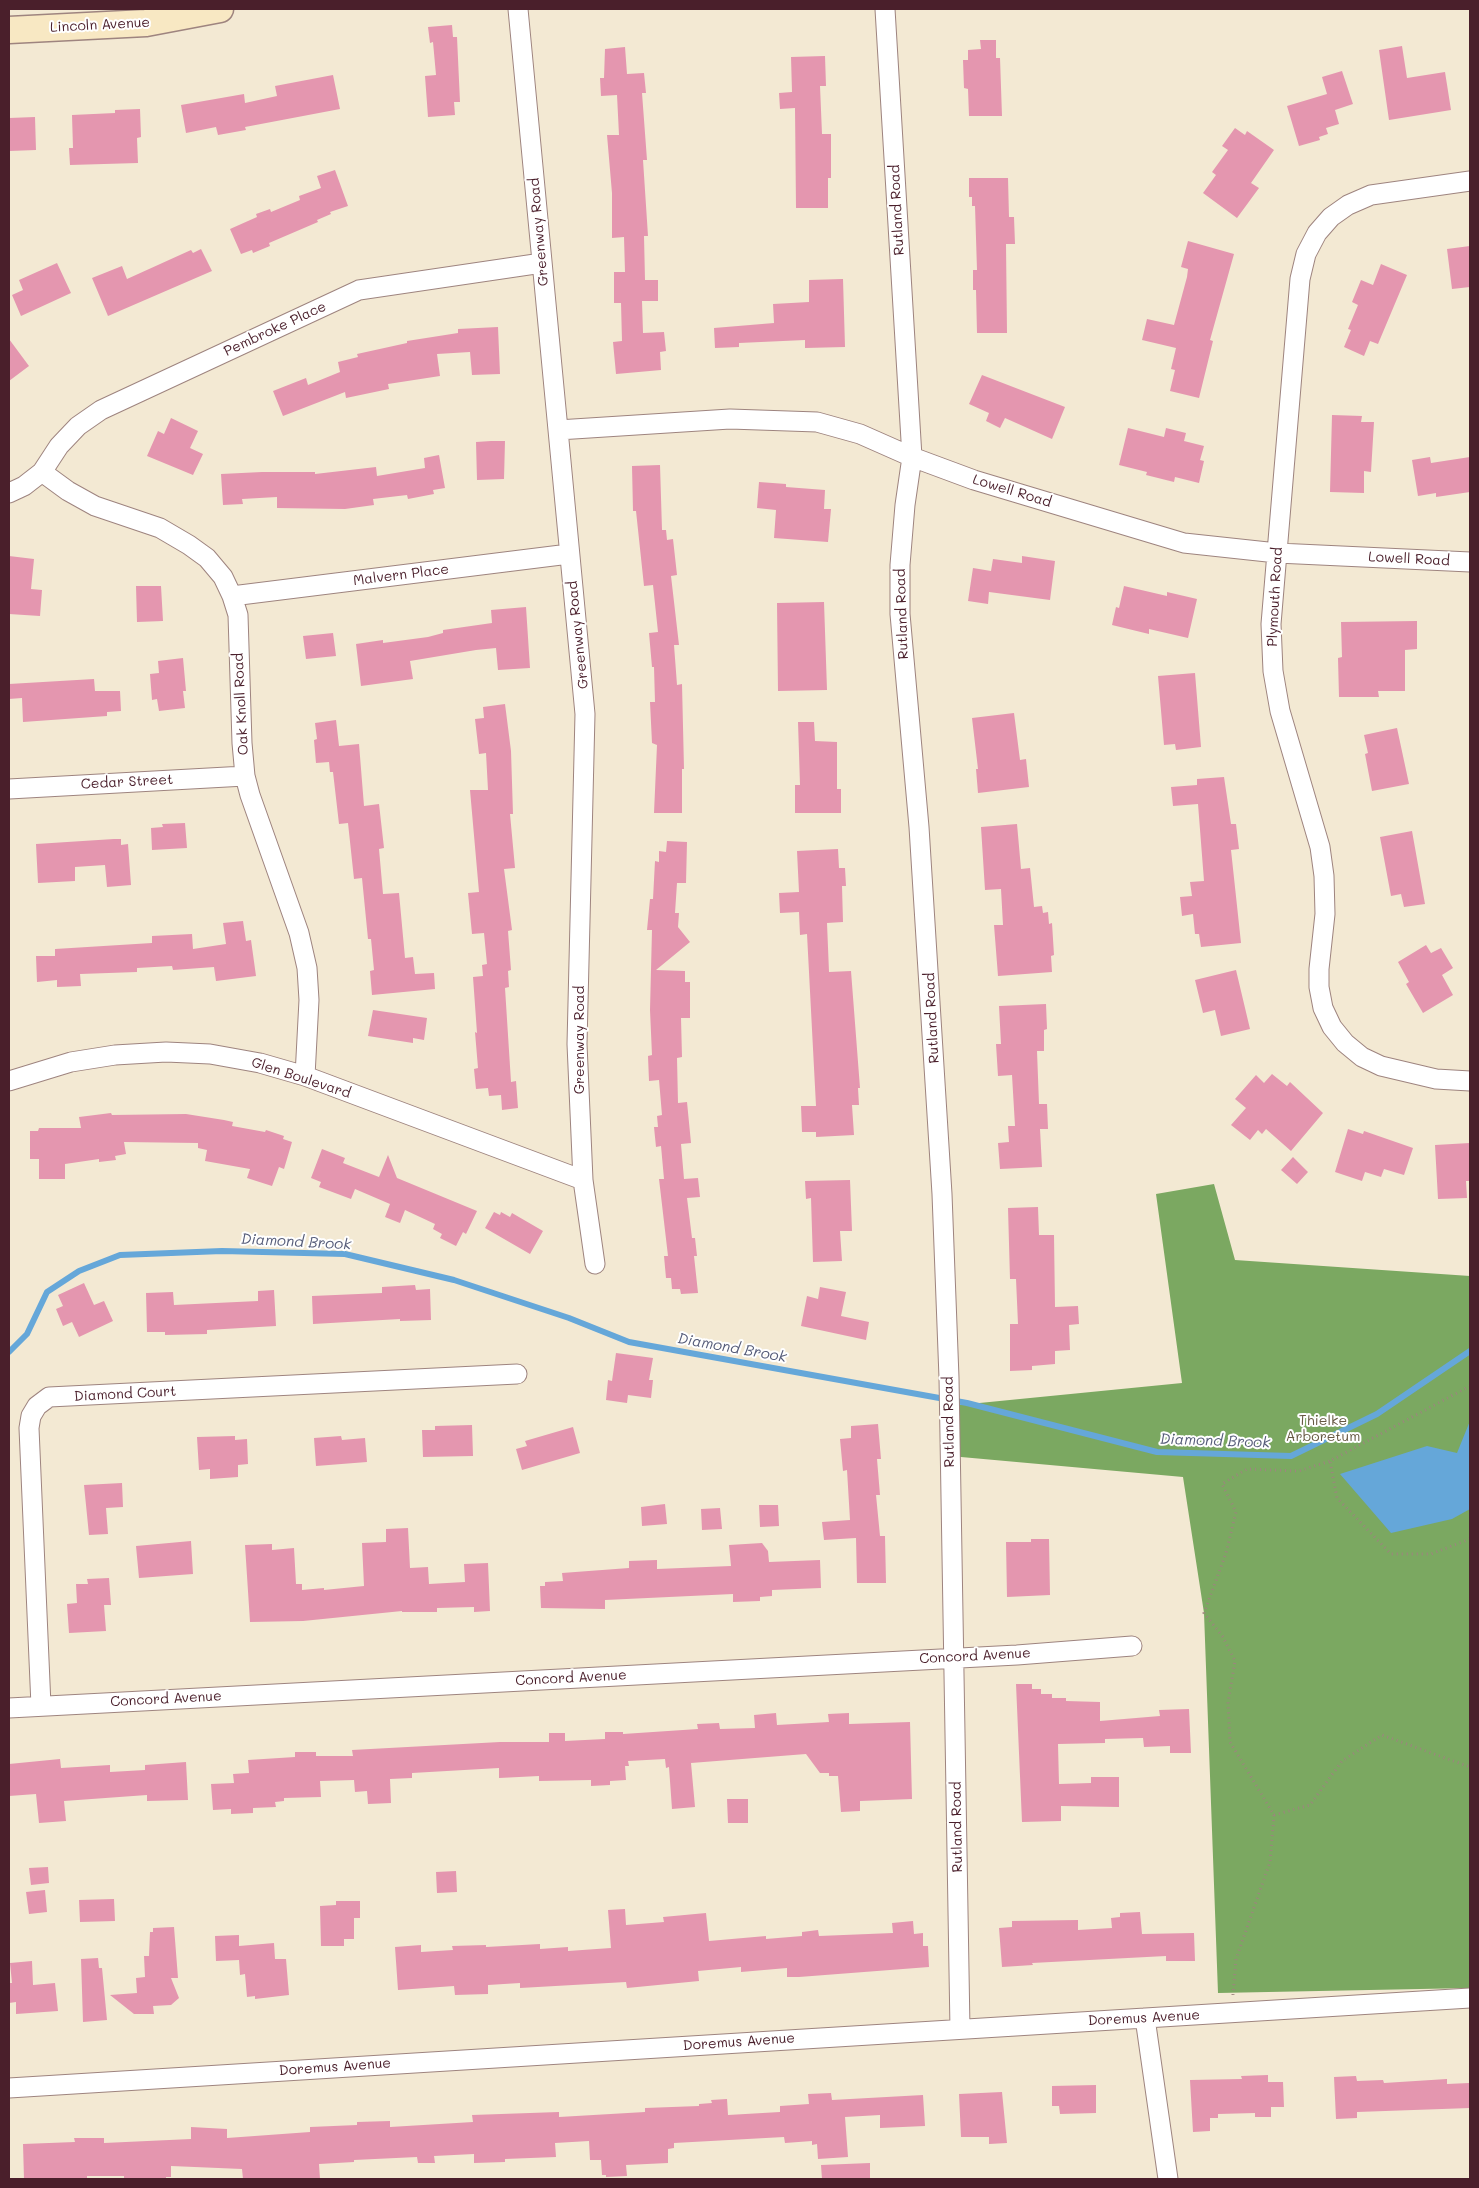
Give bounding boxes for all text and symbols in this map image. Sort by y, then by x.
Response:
street label: Lincoln Avenue [50,14,150,36]
street label: Rutland Road [886,164,908,256]
street label: Greenway Road [526,177,552,287]
street label: Pembroke Place [221,298,329,360]
street label: Lowell Road [971,471,1053,511]
street label: Plymouth Road [1264,547,1286,647]
street label: Lowell Road [1368,548,1450,570]
street label: Malvern Place [352,561,450,589]
street label: Rutland Road [892,568,912,660]
street label: Greenway Road [564,580,592,690]
street label: Oak Knoll Road [230,652,252,756]
street label: Cedar Street [80,771,174,793]
street label: Rutland Road [921,972,943,1064]
street label: Greenway Road [572,986,588,1094]
street label: Glen Boulevard [249,1054,353,1102]
water label: Diamond Brook [240,1230,352,1254]
water label: Diamond Brook [676,1330,788,1366]
street label: Rutland Road [940,1376,958,1468]
street label: Diamond Court [73,1383,177,1405]
park label: Thielke Arboretum [1286,1413,1360,1445]
water label: Diamond Brook [1160,1430,1270,1452]
street label: Concord Avenue [919,1645,1031,1667]
street label: Concord Avenue [515,1667,627,1689]
street label: Concord Avenue [110,1688,222,1710]
street label: Rutland Road [948,1781,966,1873]
street label: Doremus Avenue [1088,2007,1200,2029]
street label: Doremus Avenue [682,2030,796,2054]
street label: Doremus Avenue [278,2055,392,2079]

